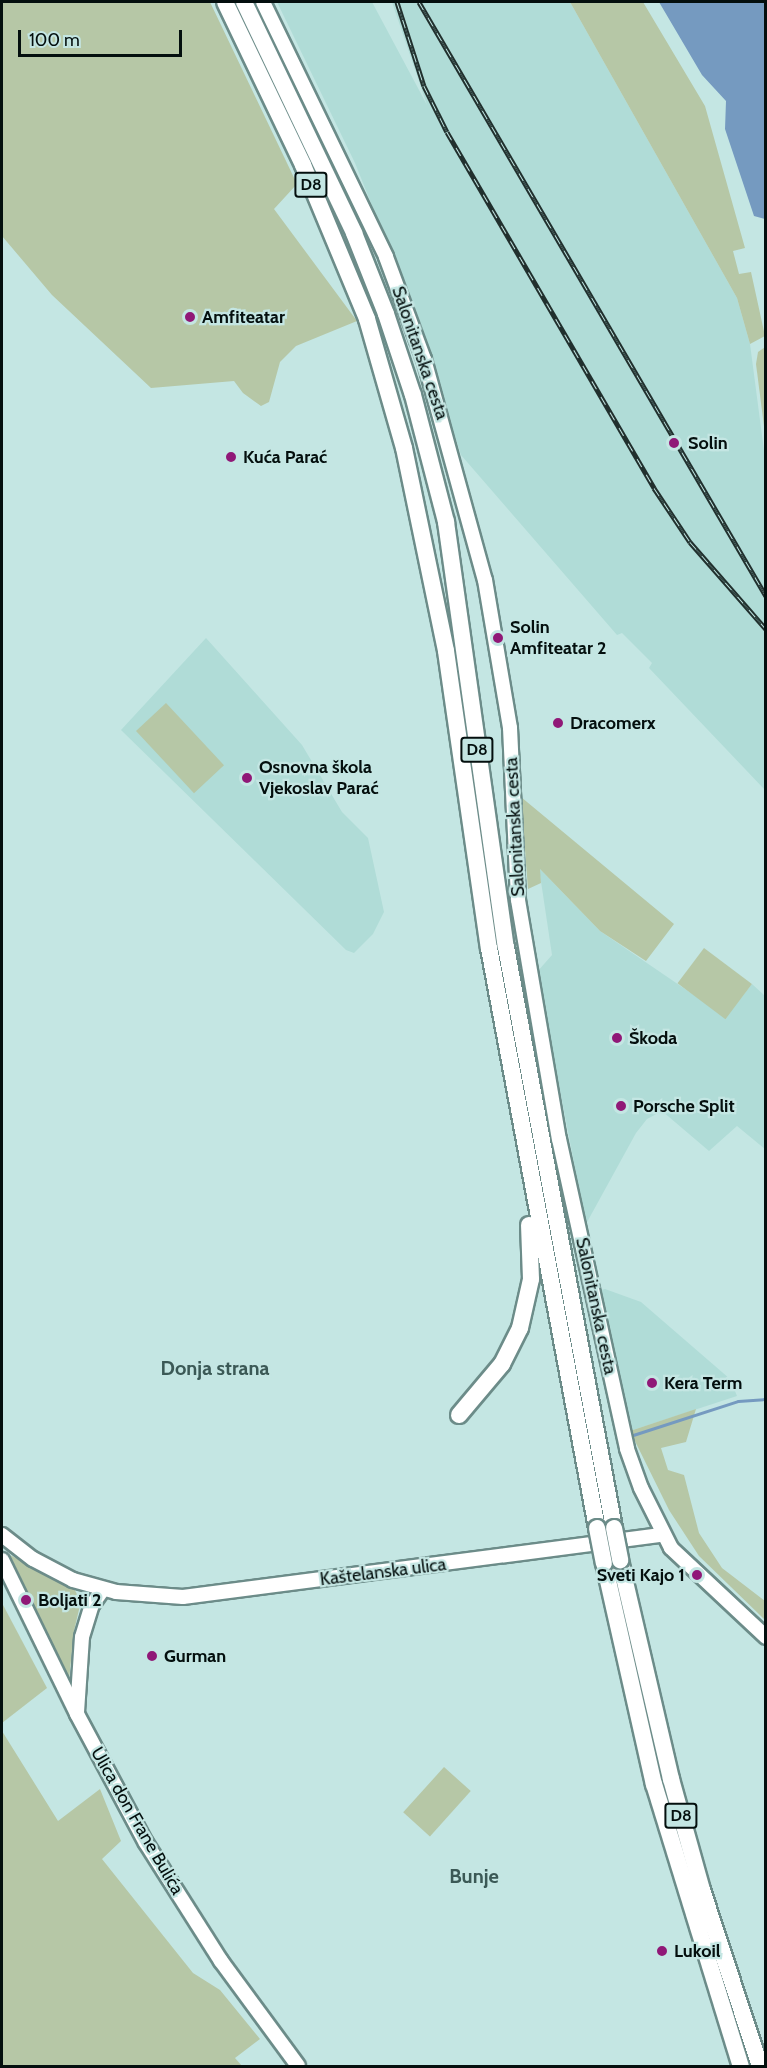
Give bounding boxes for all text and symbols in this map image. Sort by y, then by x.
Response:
scale bar [21,18,184,56]
text: 100 m [29,29,80,51]
road number: D8 [293,172,329,198]
street label: Salonitanska cesta [387,284,453,422]
place label: Amfiteatar [202,306,285,328]
marker: Amfiteatar [183,310,197,324]
place label: Solin [688,432,728,454]
marker: Solin [665,434,683,452]
place label: Kuća Parać [243,446,327,468]
marker: Kuća Parać [224,450,238,464]
place label: Solin Amfiteatar 2 [510,617,606,660]
marker: Solin Amfiteatar 2 [491,631,505,645]
place label: Dracomerx [570,712,656,734]
marker: Dracomerx [551,716,565,730]
road number: D8 [459,737,495,763]
place label: Osnovna škola Vjekoslav Parać [259,757,379,800]
street label: Salonitanska cesta [501,757,529,897]
marker: Osnovna škola Vjekoslav Parać [240,771,254,785]
place label: Škoda [629,1027,677,1049]
marker: Škoda [610,1031,624,1045]
place label: Porsche Split [633,1095,735,1117]
marker: Porsche Split [614,1099,628,1113]
street label: Salonitanska cesta [571,1236,621,1376]
district label: Donja strana [161,1356,269,1380]
place label: Kera Term [664,1372,742,1394]
marker: Kera Term [645,1376,659,1390]
street label: Kaštelanska ulica [319,1554,447,1590]
place label: Sveti Kajo 1 [597,1564,685,1586]
marker: Sveti Kajo 1 [690,1568,704,1582]
place label: Boljati 2 [38,1589,101,1611]
marker: Boljati 2 [19,1593,33,1607]
place label: Gurman [164,1645,226,1667]
marker: Gurman [145,1649,159,1663]
street label: Ulica don Frane Bulića [86,1743,188,1899]
road number: D8 [663,1803,699,1829]
district label: Bunje [449,1864,499,1888]
place label: Lukoil [674,1940,720,1962]
marker: Lukoil [655,1944,669,1958]

